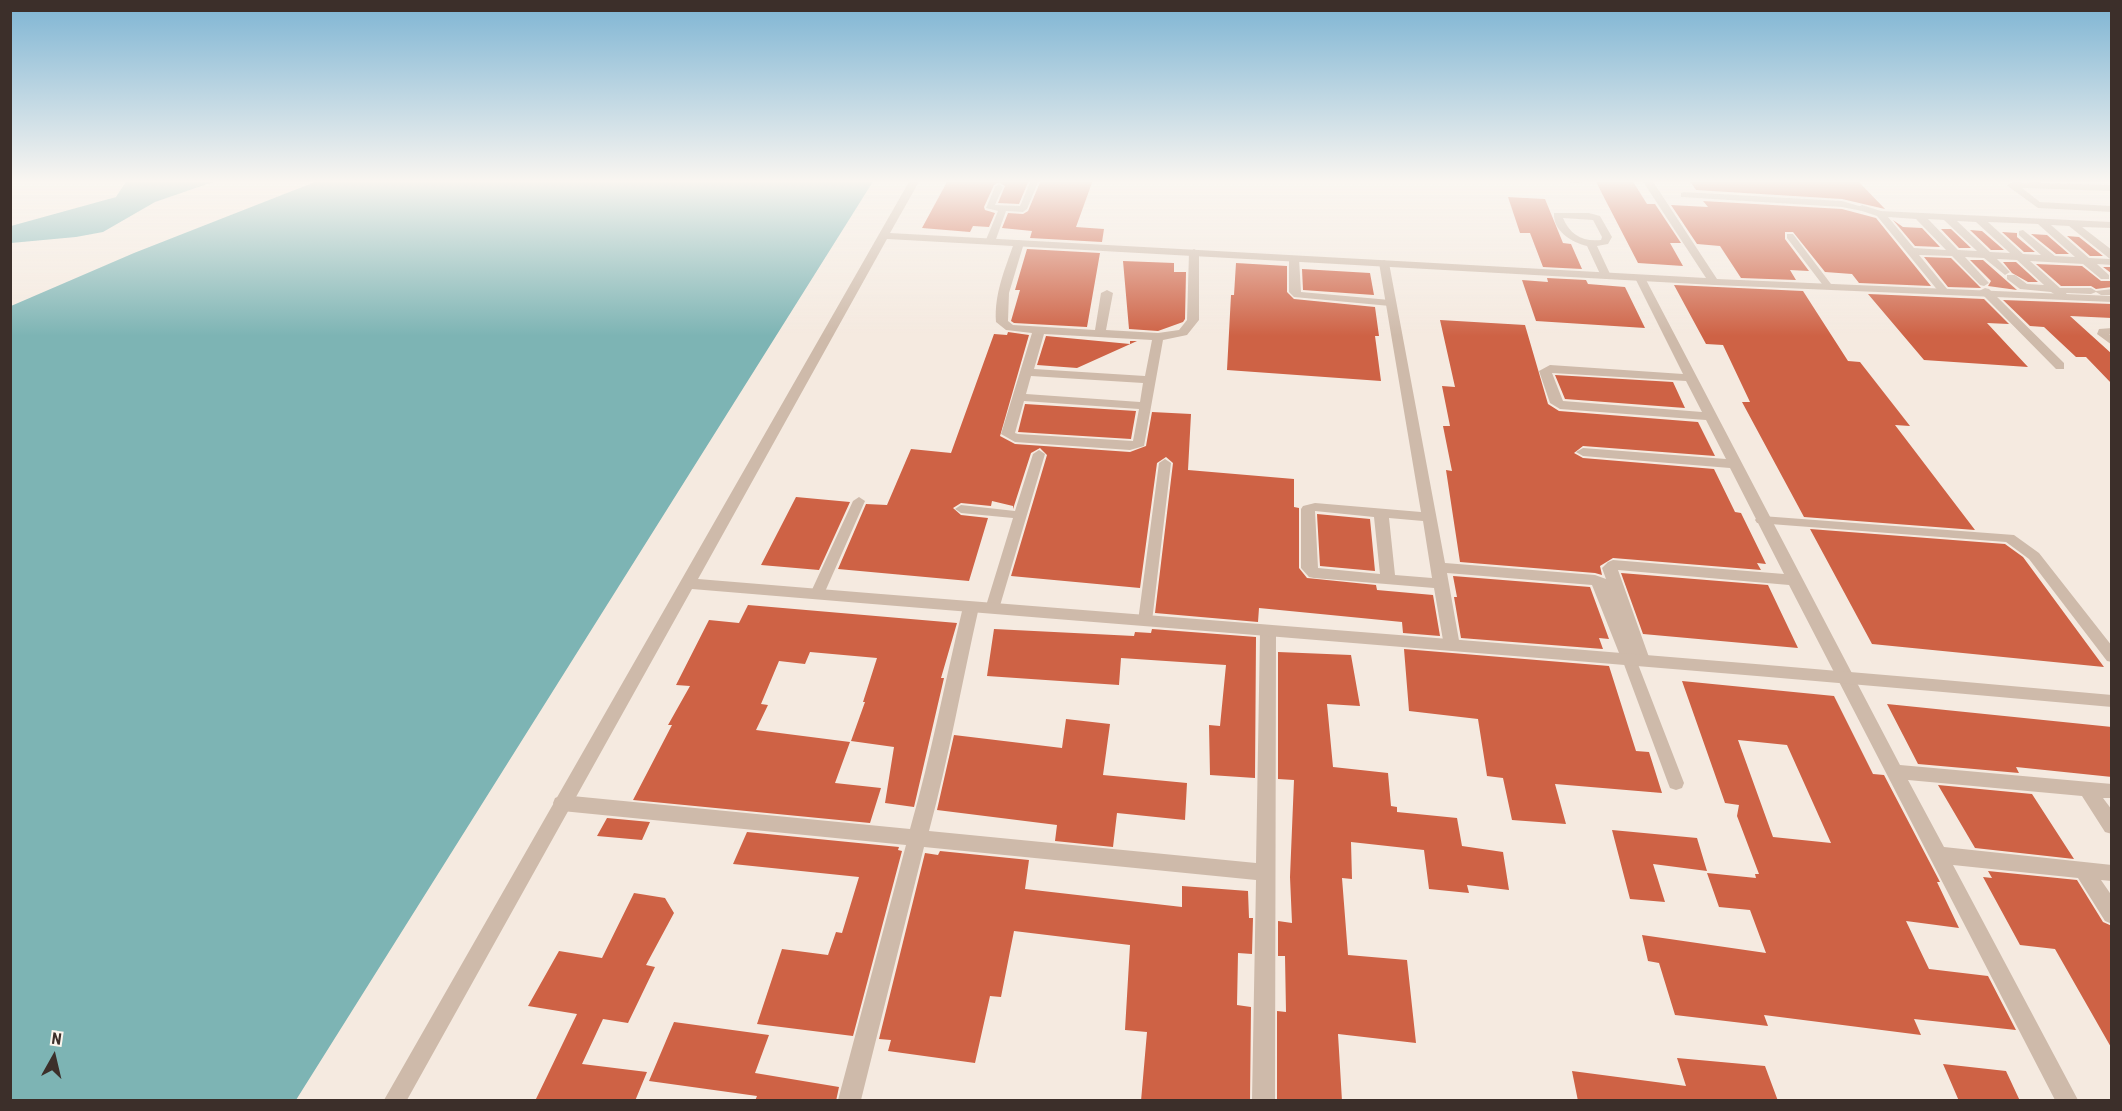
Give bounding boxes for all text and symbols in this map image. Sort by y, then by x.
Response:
north arrow [24,1027,84,1087]
text: N [50,1029,63,1049]

